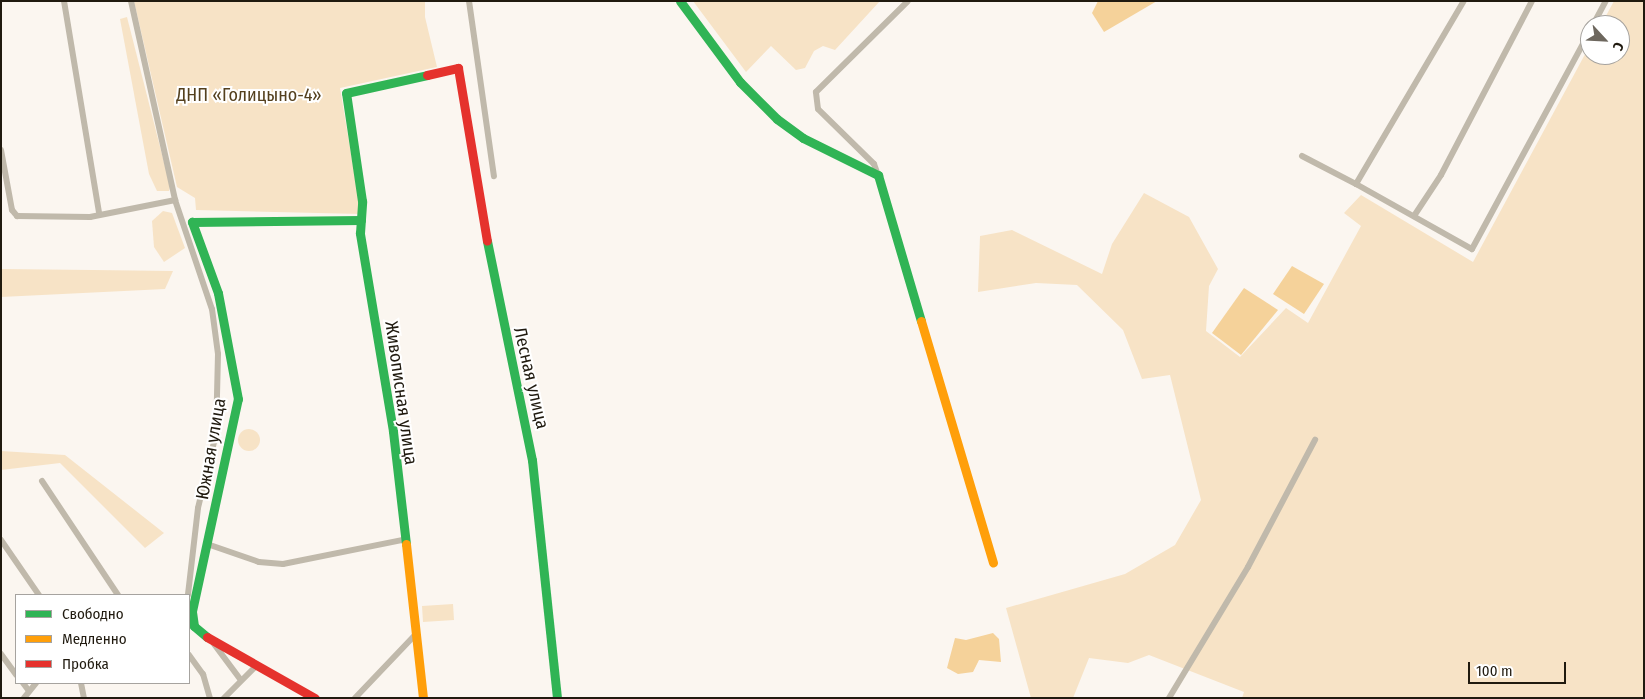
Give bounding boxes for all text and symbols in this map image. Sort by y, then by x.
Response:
north arrow [1580,15,1630,65]
text: С [1609,39,1627,53]
park label: ДНП «Голицыно-4» [176,84,322,106]
street label: Живописная улица [380,320,422,466]
street label: Лесная улица [509,325,553,431]
street label: Южная улица [191,397,231,501]
legend [15,594,190,684]
text: Свободно [62,605,124,623]
text: Медленно [62,630,127,648]
scale bar [1470,652,1568,684]
text: Пробка [62,655,109,673]
text: 100 m [1476,662,1513,680]

